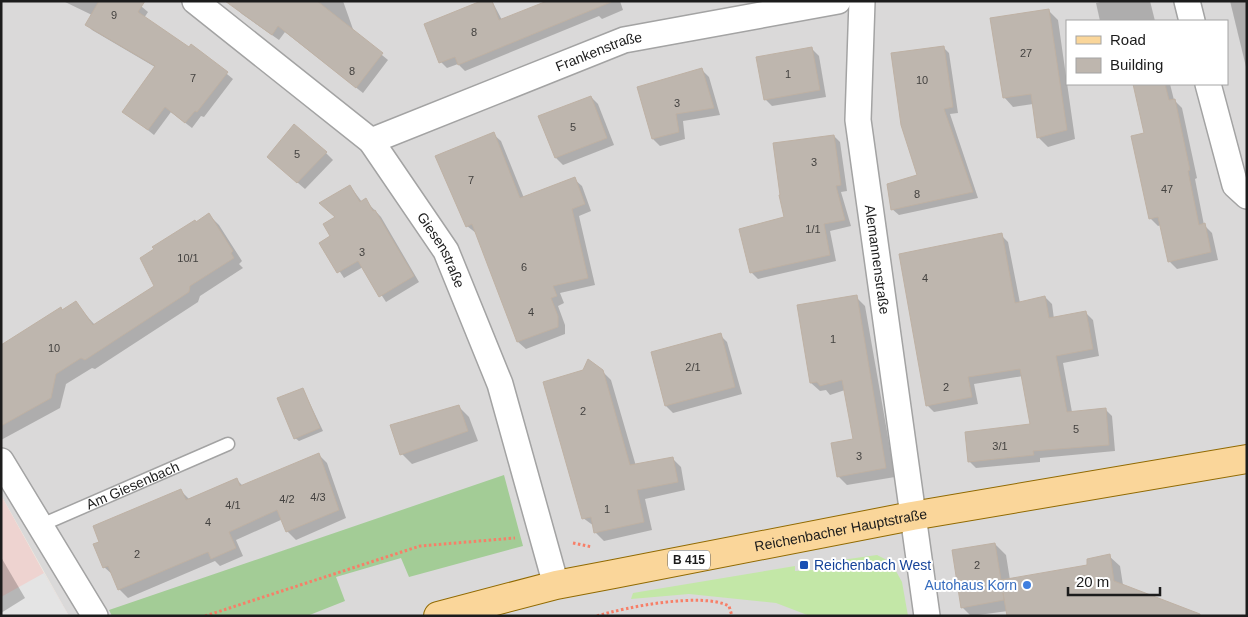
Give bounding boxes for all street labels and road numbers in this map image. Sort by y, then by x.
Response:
street label: Frankenstraße [553,29,643,74]
street label: Alemannenstraße [862,204,893,316]
street label: Giesenstraße [414,209,468,290]
street label: Am Giesenbach [84,458,181,513]
street label: Reichenbacher Hauptstraße [753,506,928,554]
road number: B 415 [668,550,710,570]

